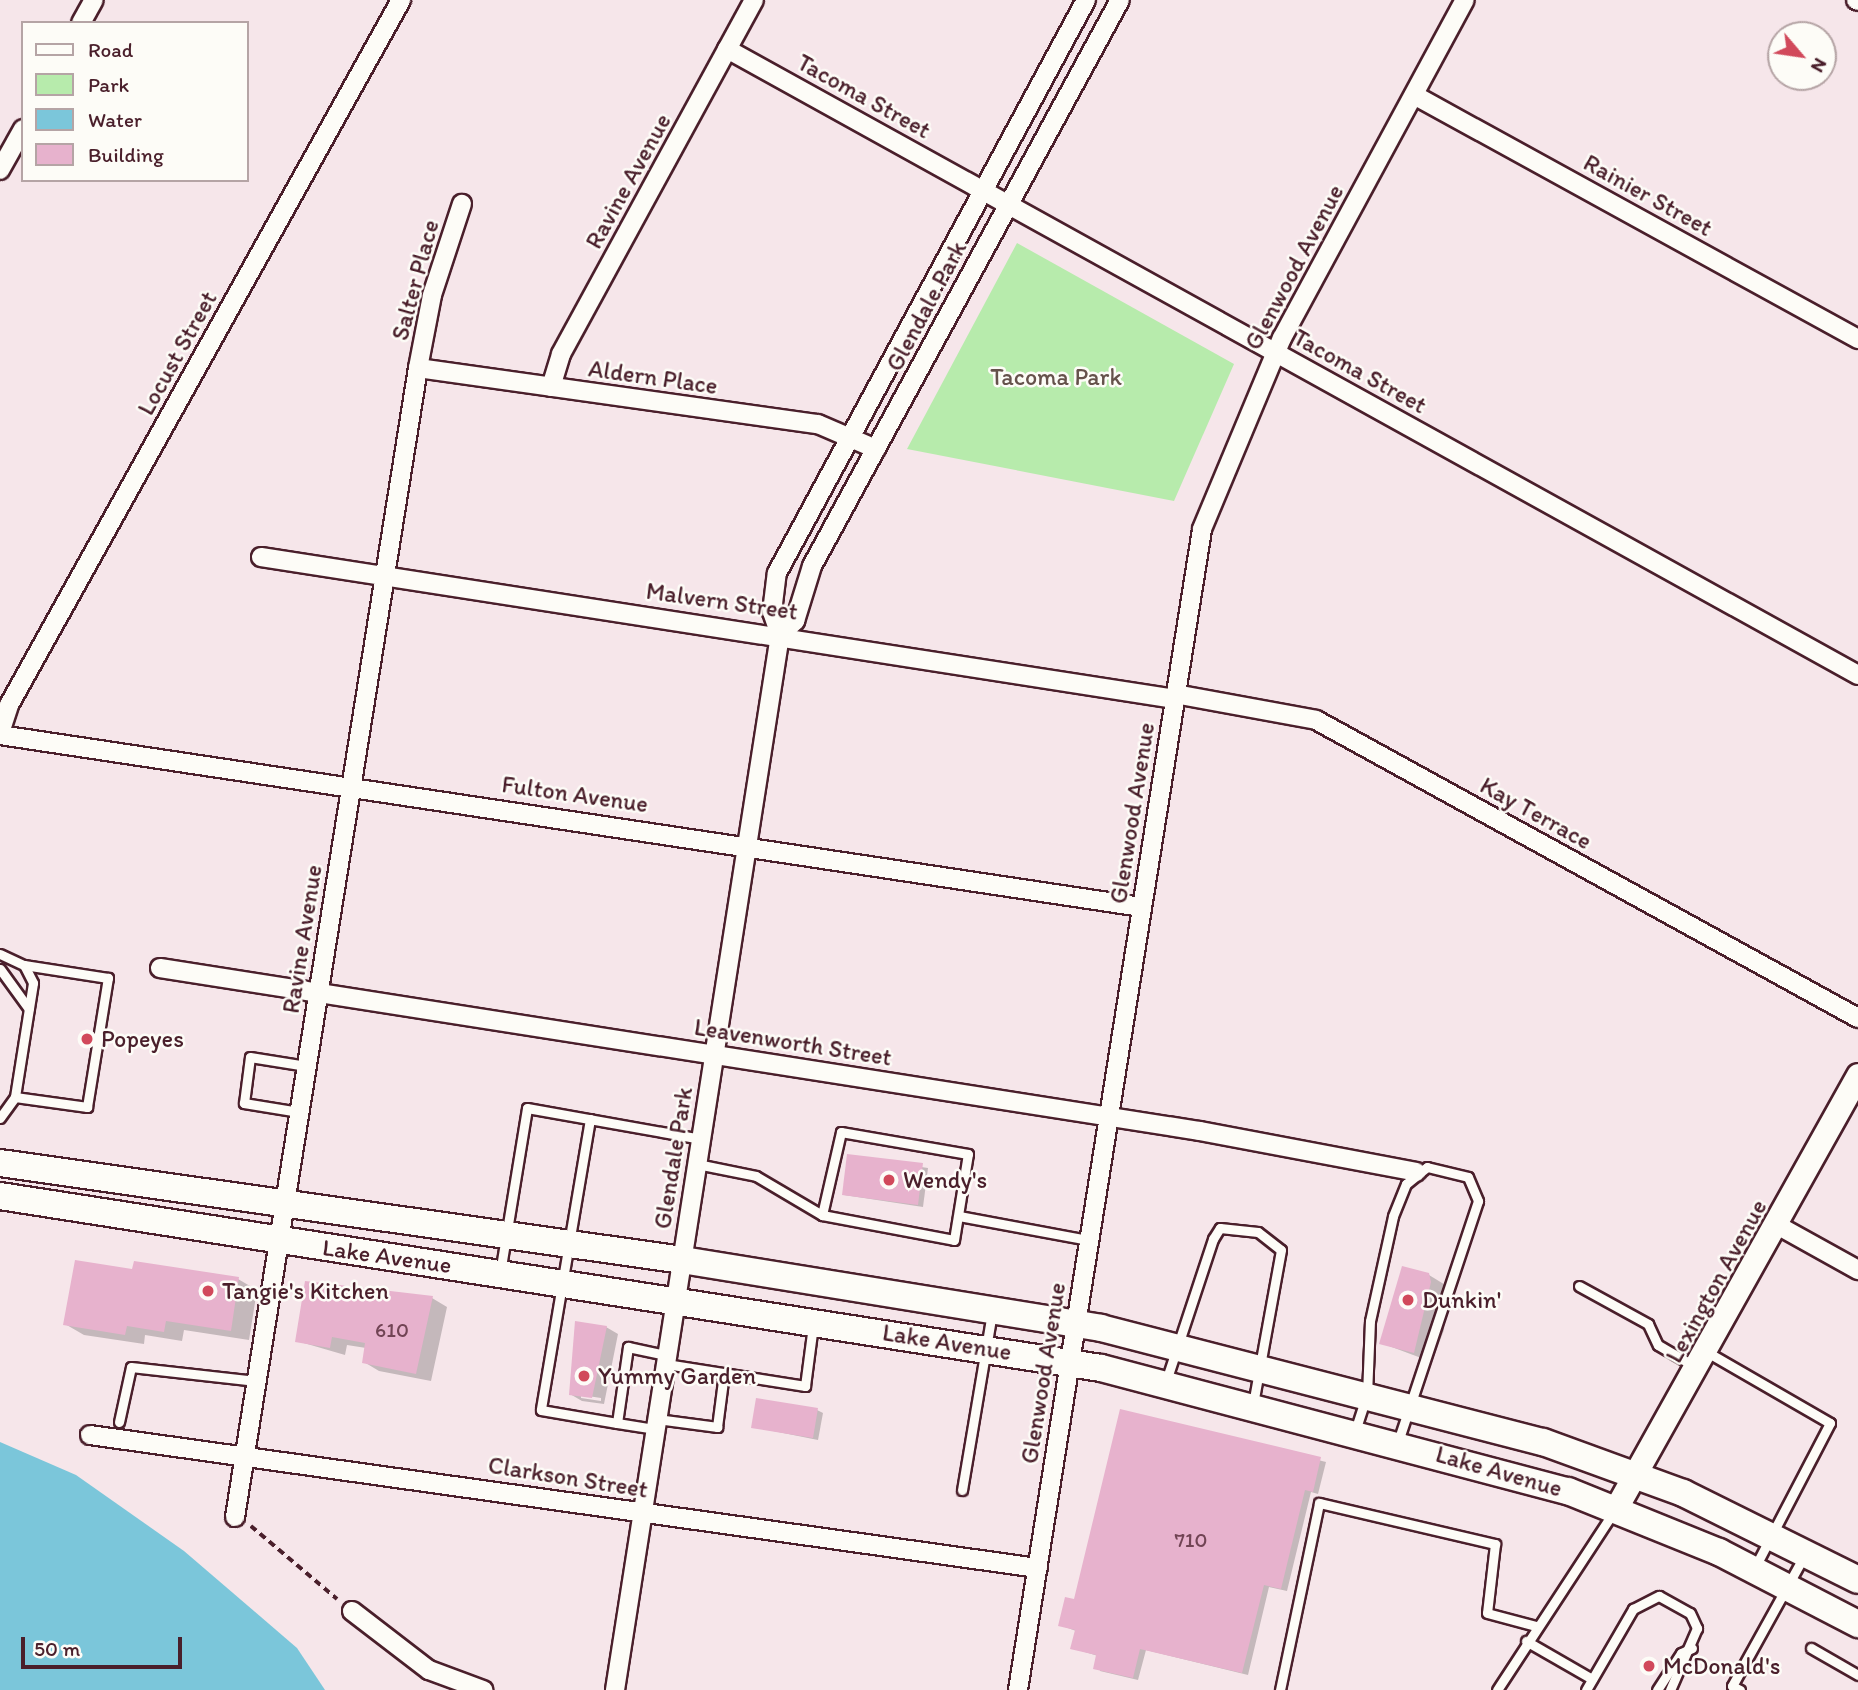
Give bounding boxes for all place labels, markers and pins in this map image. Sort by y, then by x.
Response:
place label: Popeyes [101,1025,184,1053]
marker: Popeyes [79,1031,95,1047]
place label: Wendy's [903,1166,987,1194]
marker: Wendy's [881,1172,897,1188]
place label: Tangie's Kitchen [222,1277,389,1305]
marker: Tangie's Kitchen [200,1283,216,1299]
place label: Dunkin' [1422,1286,1501,1314]
marker: Dunkin' [1400,1292,1416,1308]
place label: Yummy Garden [598,1362,757,1390]
marker: Yummy Garden [576,1368,592,1384]
place label: McDonald's [1663,1652,1780,1680]
marker: McDonald's [1641,1658,1657,1674]

